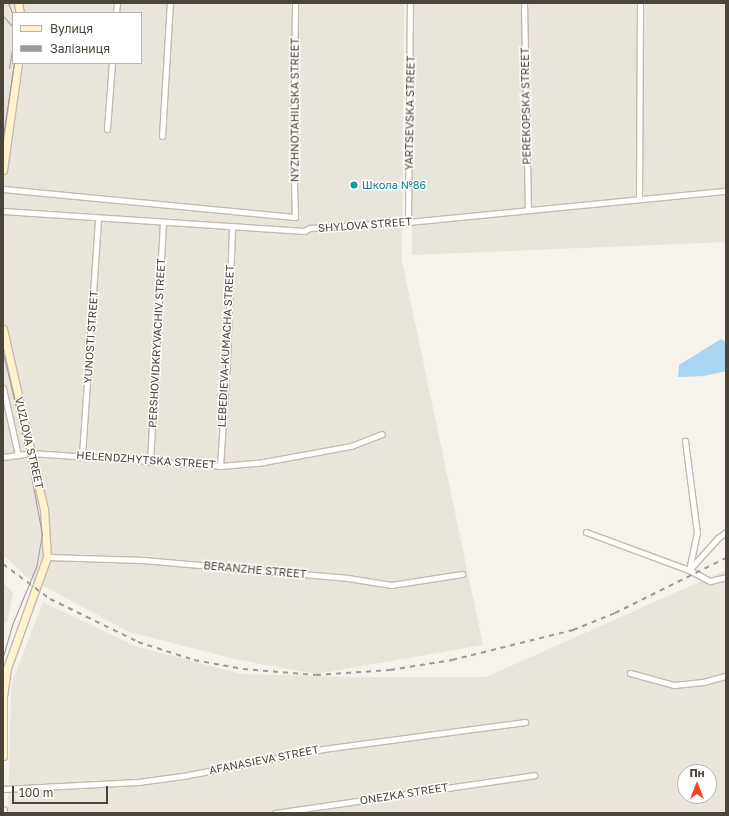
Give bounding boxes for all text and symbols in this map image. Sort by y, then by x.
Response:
legend [12,12,142,64]
text: Вулиця [50,21,93,36]
street label: NYZHNOTAHILSKA STREET [288,38,302,182]
text: Залізниця [50,41,110,56]
street label: PEREKOPSKA STREET [518,47,534,165]
street label: YARTSEVSKA STREET [402,55,418,171]
place label: Школа №86 [362,178,426,192]
marker: Школа №86 [349,180,359,190]
street label: SHYLOVA STREET [318,215,412,235]
street label: PERSHOVIDKRYVACHIV STREET [146,258,168,428]
street label: LEBEDIEVA-KUMACHA STREET [215,264,237,428]
street label: YUNOSTI STREET [81,290,101,384]
street label: VUZLOVA STREET [12,396,46,490]
street label: HELENDZHYTSKA STREET [76,449,216,471]
street label: BERANZHE STREET [203,559,307,581]
street label: AFANASIEVA STREET [208,743,320,777]
north arrow [677,764,717,804]
text: Пн [690,766,704,779]
scale bar [14,778,110,804]
street label: ONEZKA STREET [359,780,449,808]
text: 100 m [19,785,53,800]

